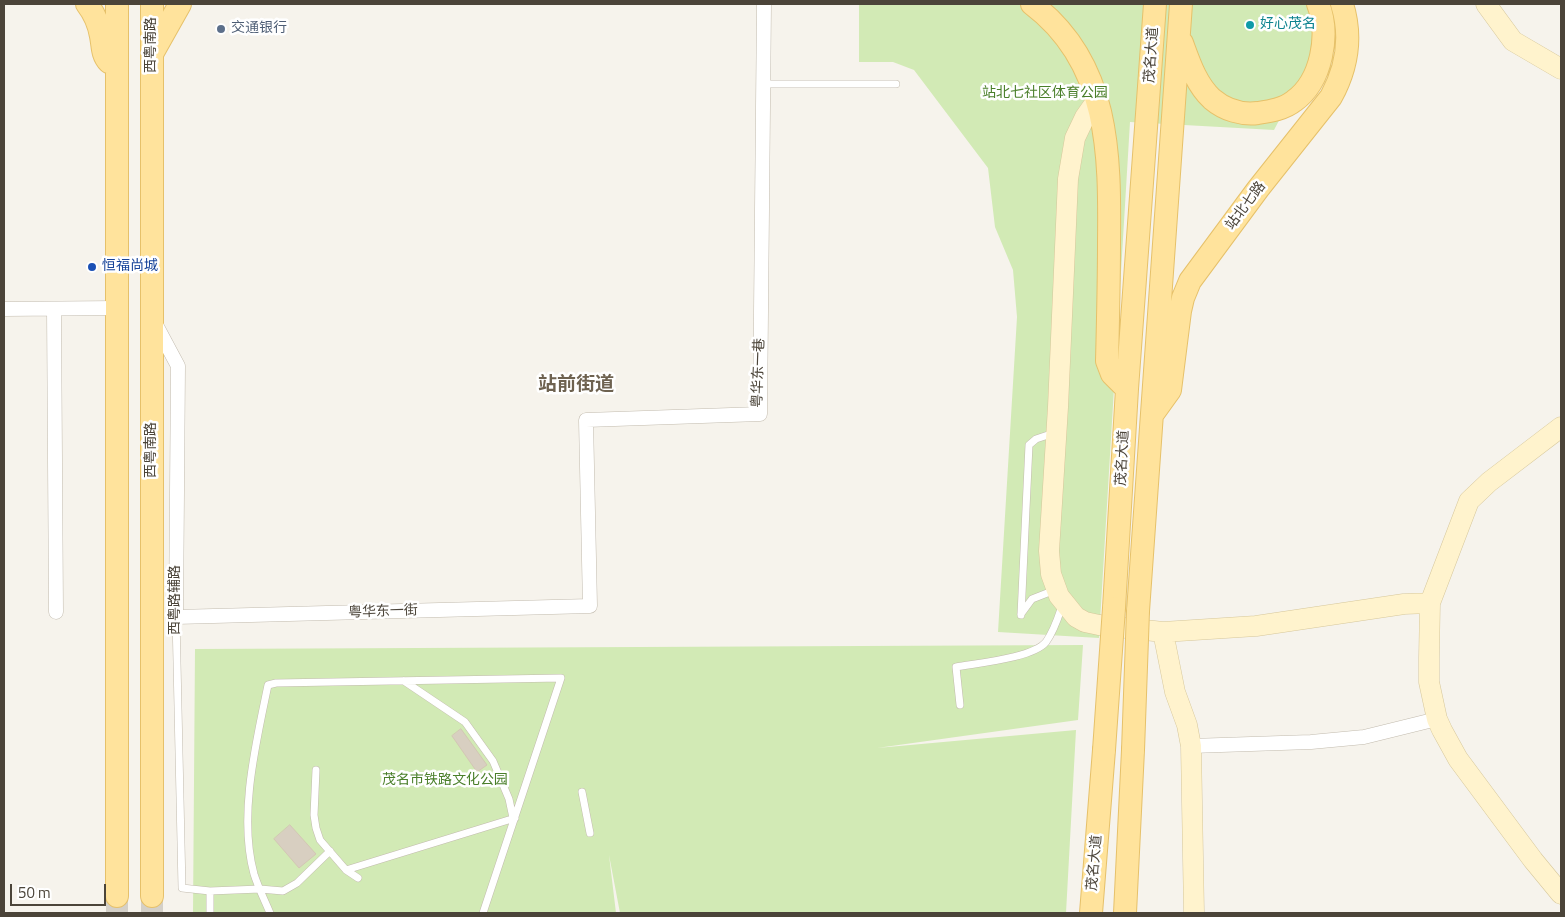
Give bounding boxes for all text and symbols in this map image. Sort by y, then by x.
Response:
street label: 西粤南路 [144,17,160,73]
place label: 好心茂名 [1260,17,1316,33]
marker: 好心茂名 [1244,19,1256,31]
place label: 交通银行 [231,21,287,37]
marker: 交通银行 [215,23,227,35]
street label: 茂名大道 [1142,26,1162,84]
park label: 站北七社区体育公园 [982,86,1108,102]
street label: 站北七路 [1222,179,1270,233]
place label: 恒福尚城 [102,259,158,275]
marker: 恒福尚城 [86,261,98,273]
street label: 粤华东一巷 [749,338,769,408]
district label: 站前街道 [538,374,614,396]
street label: 西粤南路 [144,422,160,478]
street label: 茂名大道 [1113,430,1133,486]
street label: 西粤路辅路 [168,565,184,635]
street label: 粤华东一街 [348,602,418,622]
park label: 茂名市铁路文化公园 [382,773,508,789]
street label: 茂名大道 [1084,834,1106,892]
scale bar [12,874,109,906]
text: 50 m [18,881,51,904]

